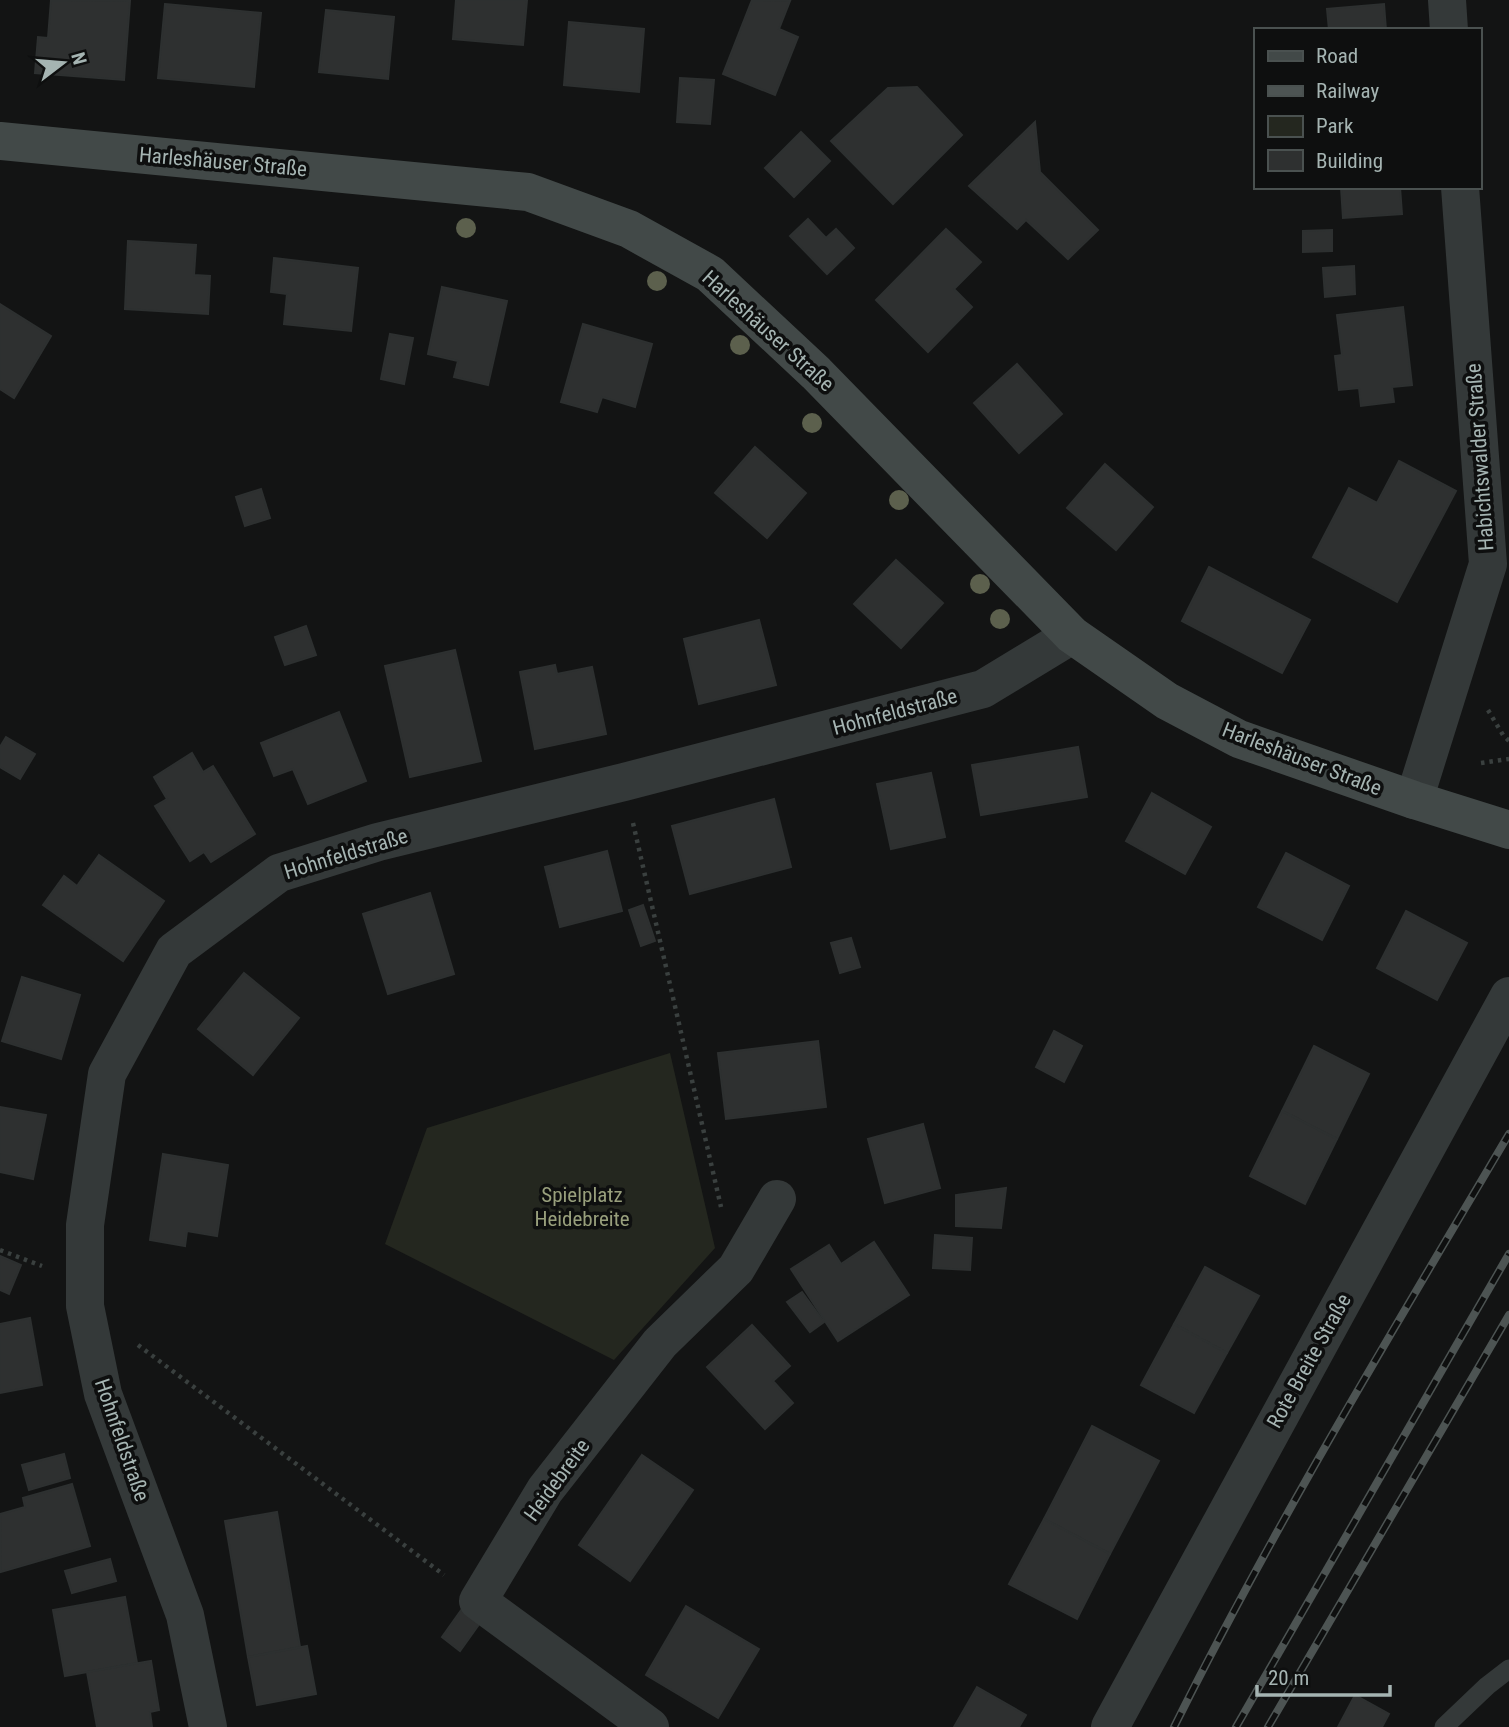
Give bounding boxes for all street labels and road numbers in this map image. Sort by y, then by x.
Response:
street label: Harleshäuser Straße [138,143,308,181]
street label: Harleshäuser Straße [697,266,839,396]
street label: Habichtswalder Straße [1461,362,1499,552]
street label: Hohnfeldstraße [830,684,960,740]
street label: Harleshäuser Straße [1219,718,1385,800]
street label: Hohnfeldstraße [281,824,411,884]
street label: Rote Breite Straße [1262,1290,1356,1432]
street label: Hohnfeldstraße [90,1376,154,1505]
street label: Heidebreite [519,1434,595,1526]

